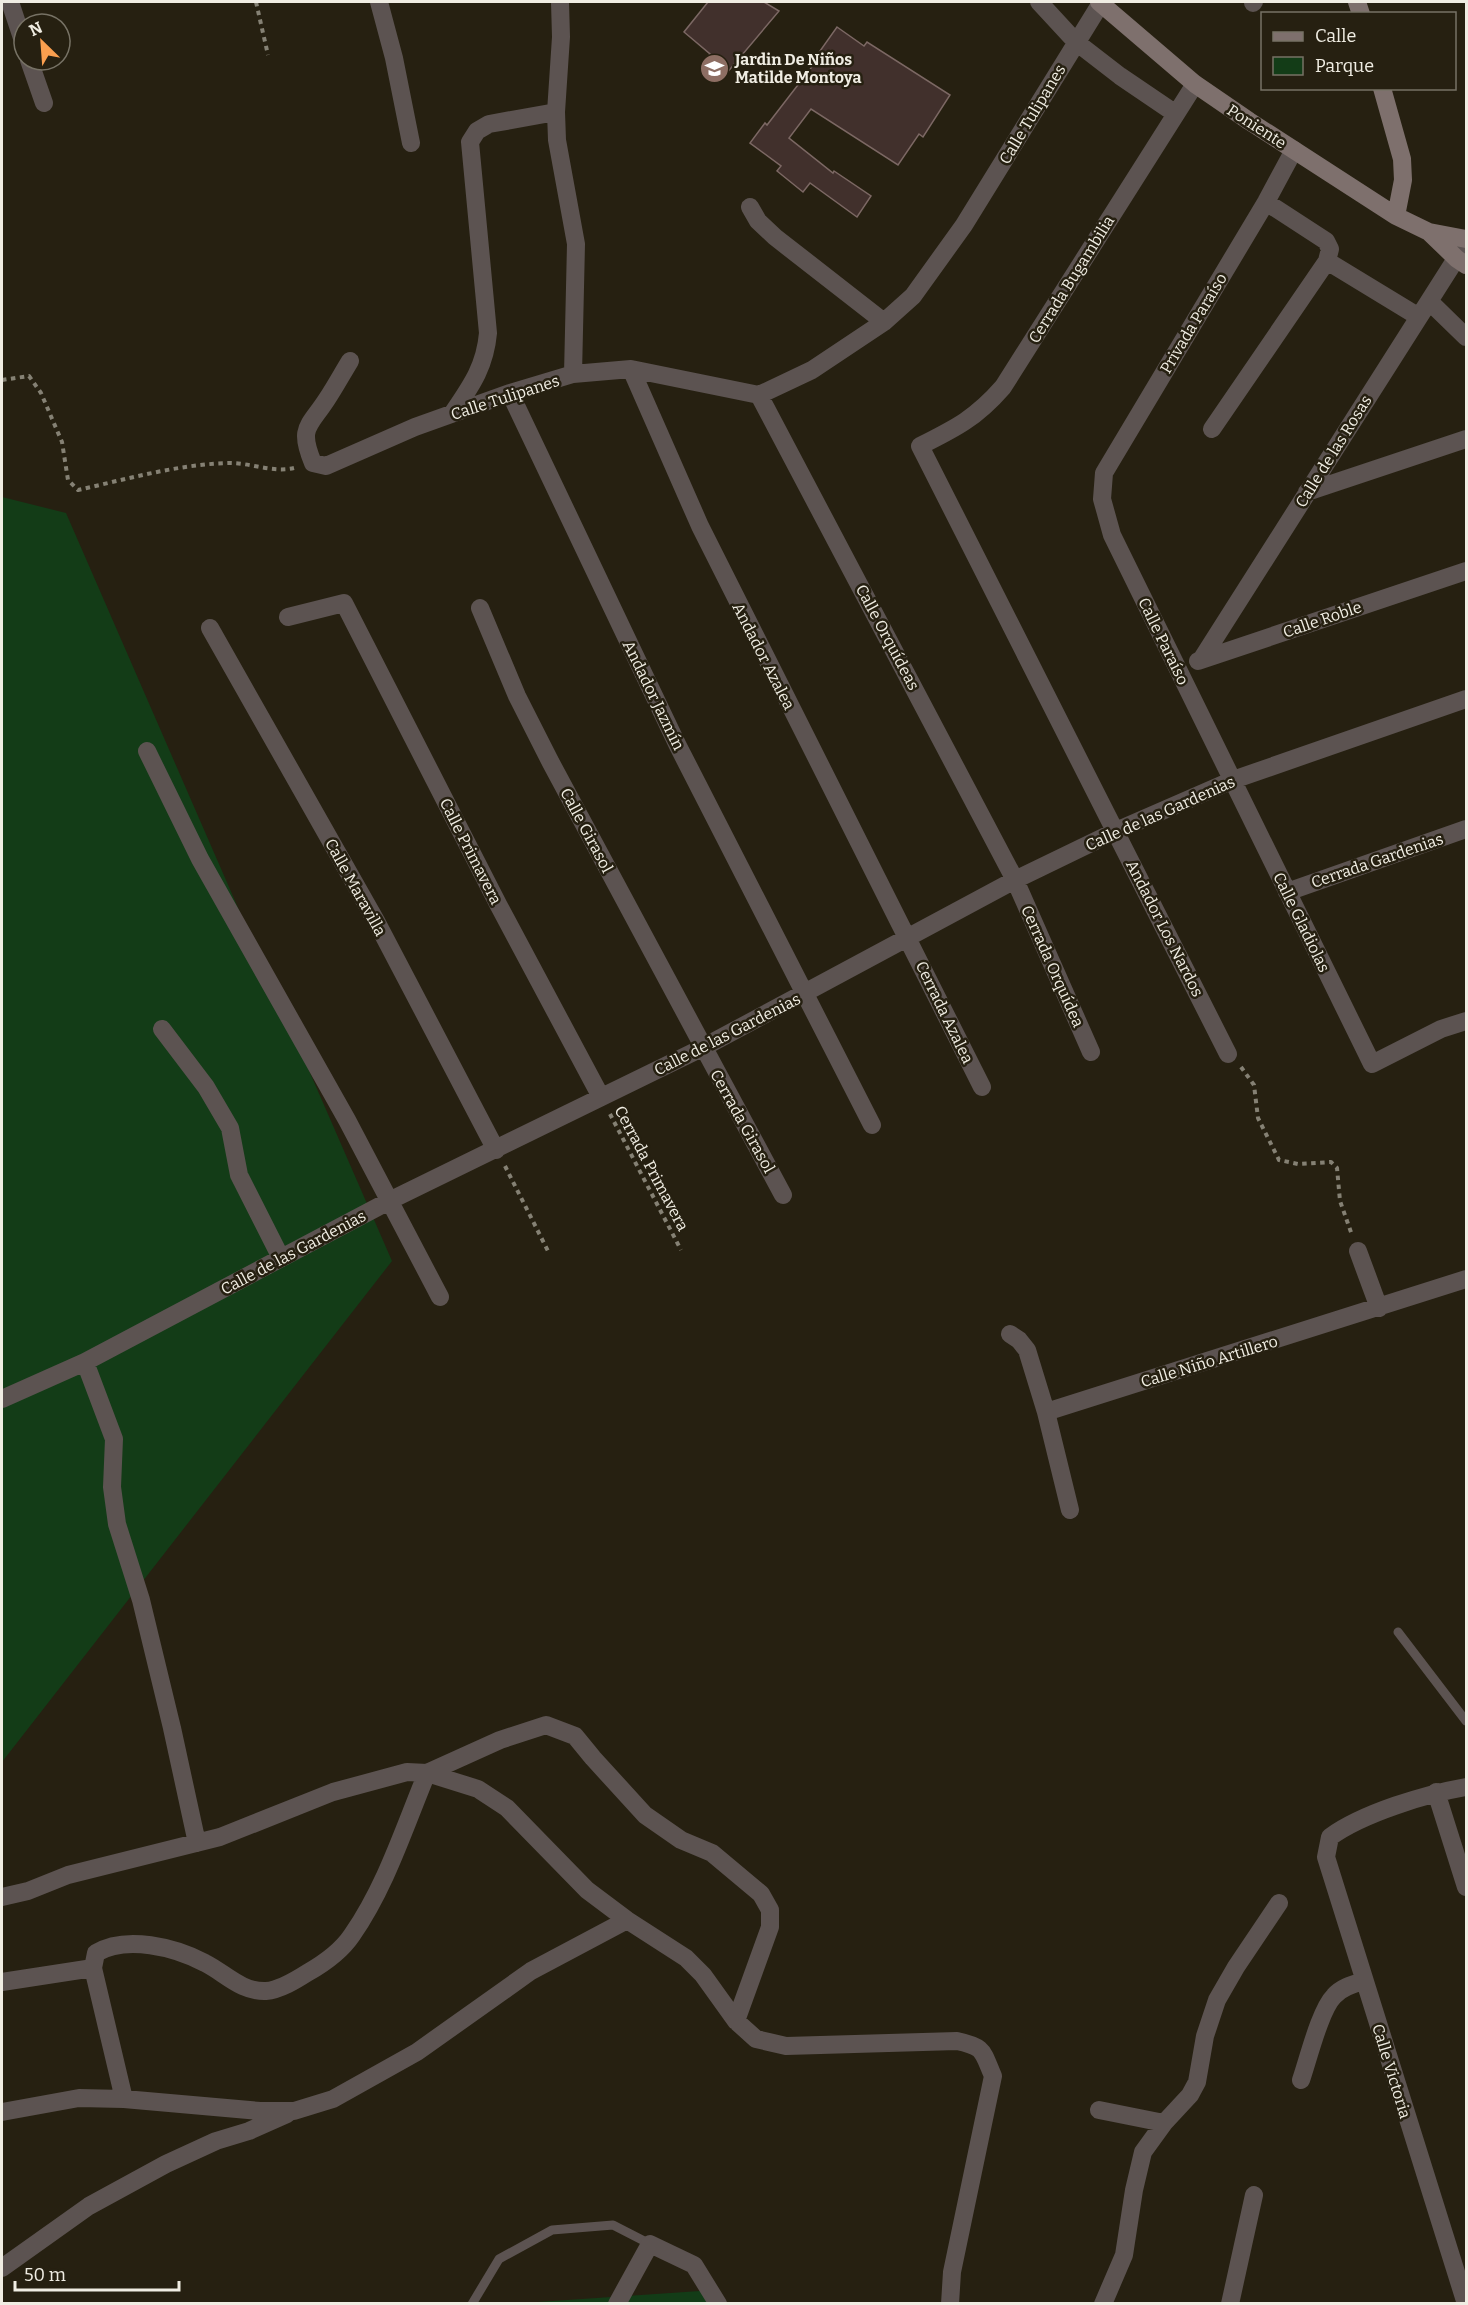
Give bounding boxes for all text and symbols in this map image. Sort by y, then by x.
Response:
north arrow [12,12,72,72]
legend [1261,12,1456,90]
text: N [26,18,45,40]
text: Calle [1315,25,1356,47]
place label: Jardin De Niños Matilde Montoya [734,50,861,87]
school or university icon: Jardin De Niños Matilde Montoya [698,52,730,84]
text: Parque [1315,55,1374,77]
street label: Calle Tulipanes [995,61,1070,168]
street label: Poniente [1224,100,1290,153]
street label: Cerrada Bugambilia [1024,212,1118,347]
street label: Privada Paraíso [1156,270,1231,377]
street label: Calle Tulipanes [448,371,562,424]
street label: Calle de las Rosas [1291,392,1376,511]
street label: Calle Orquídeas [852,581,923,693]
street label: Calle Paraíso [1134,594,1193,688]
street label: Calle Roble [1280,597,1364,642]
street label: Andador Azalea [728,599,799,713]
street label: Andador Jazmín [619,637,688,753]
street label: Calle de las Gardenias [1082,772,1238,855]
street label: Calle Girasol [556,785,617,876]
street label: Calle Primavera [436,795,506,908]
street label: Cerrada Gardenias [1309,829,1446,892]
street label: Calle Maravilla [321,835,390,939]
street label: Andador Los Nardos [1122,857,1207,1000]
street label: Calle Gladiolas [1269,869,1334,975]
street label: Cerrada Orquídea [1017,902,1088,1030]
street label: Cerrada Azalea [912,958,978,1067]
street label: Calle de las Gardenias [651,989,804,1080]
street label: Cerrada Girasol [706,1066,779,1177]
street label: Cerrada Primavera [611,1102,693,1234]
street label: Calle de las Gardenias [217,1206,369,1299]
street label: Calle Niño Artillero [1138,1332,1280,1391]
street label: Calle Victoria [1368,2022,1415,2121]
scale bar [15,2254,178,2292]
text: 50 m [24,2264,66,2286]

